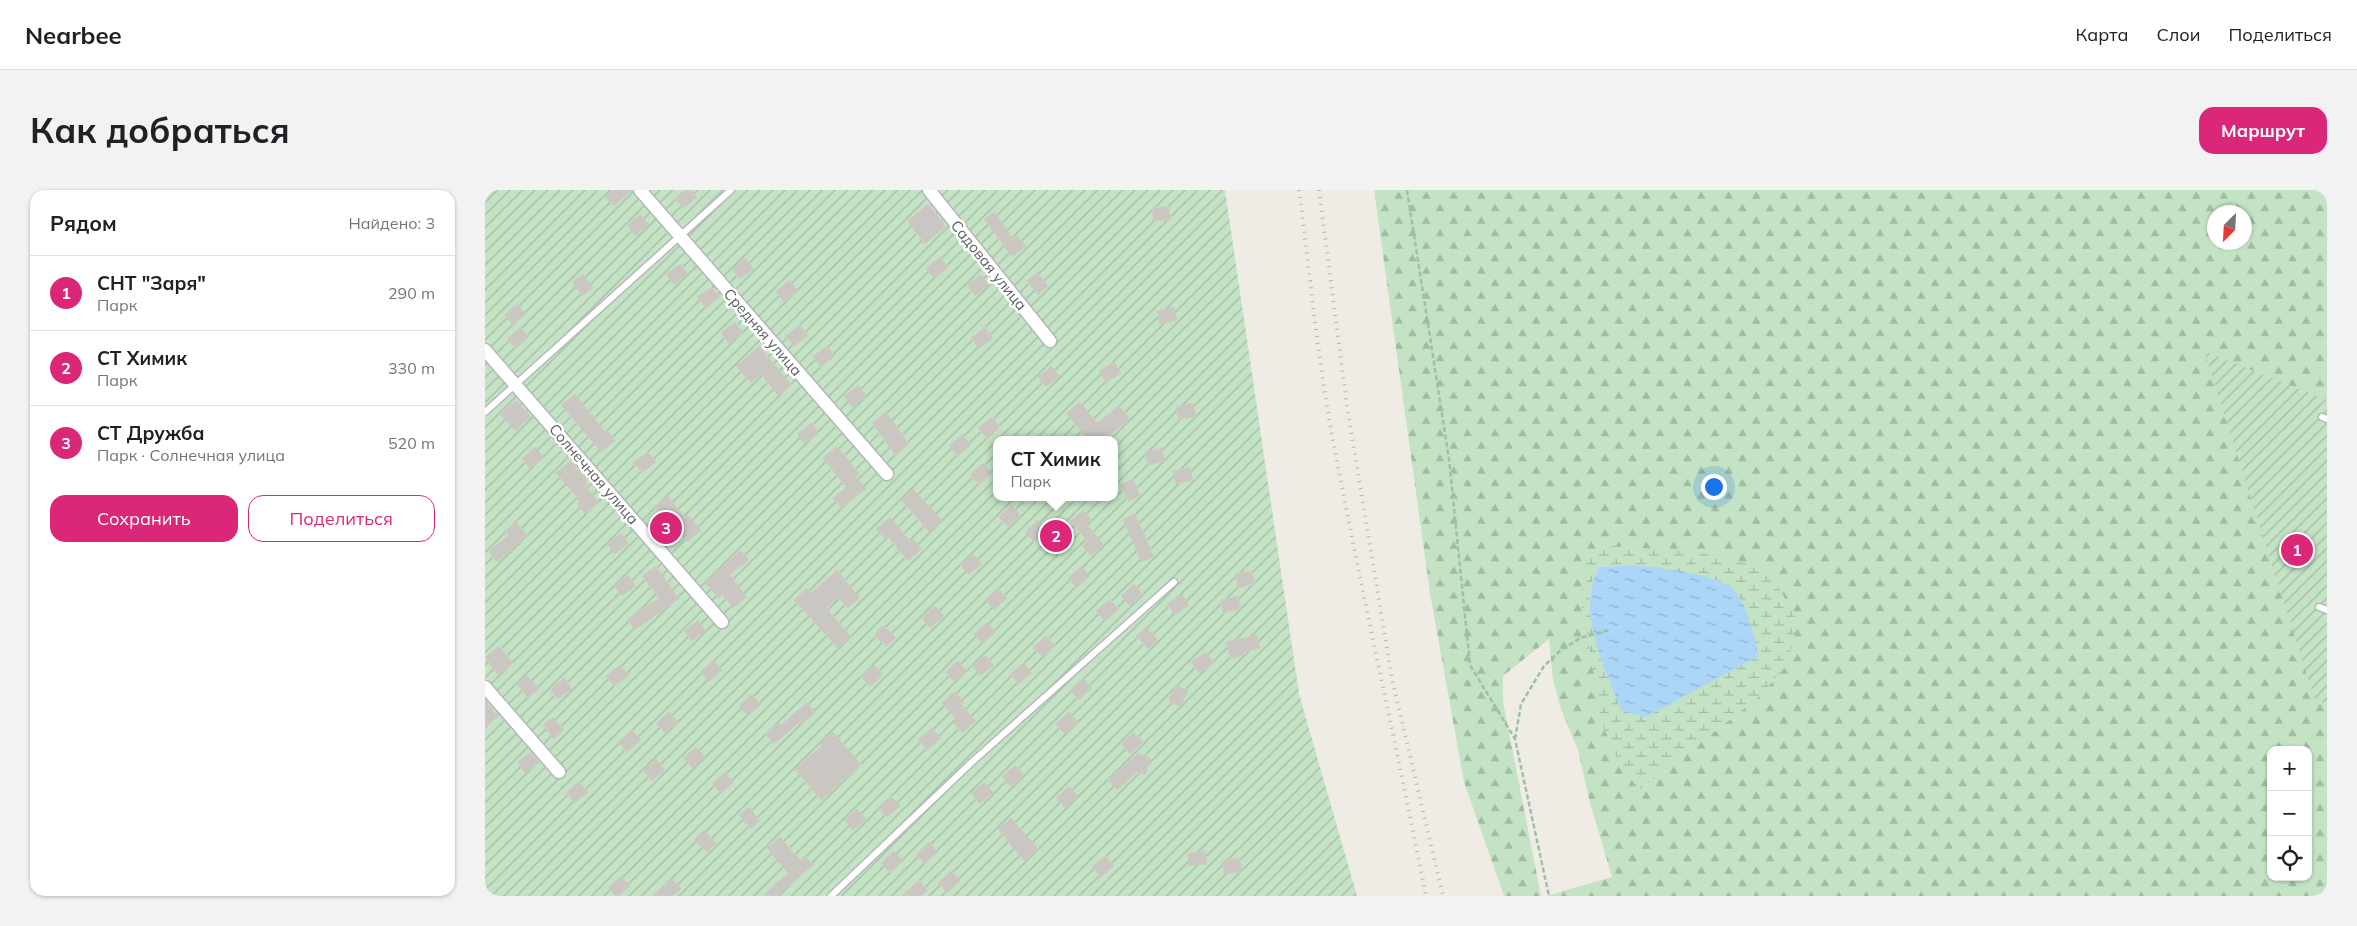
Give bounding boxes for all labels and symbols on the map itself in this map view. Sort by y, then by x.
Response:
north arrow [2207,205,2252,250]
street label: Садовая улица [947,216,1031,314]
street label: Средняя улица [720,284,806,380]
street label: Солнечная улица [545,420,643,528]
your location [1701,474,1727,500]
pin: 3 [650,509,682,547]
pin: 2 [1040,517,1072,555]
pin: 1 [2281,531,2313,569]

